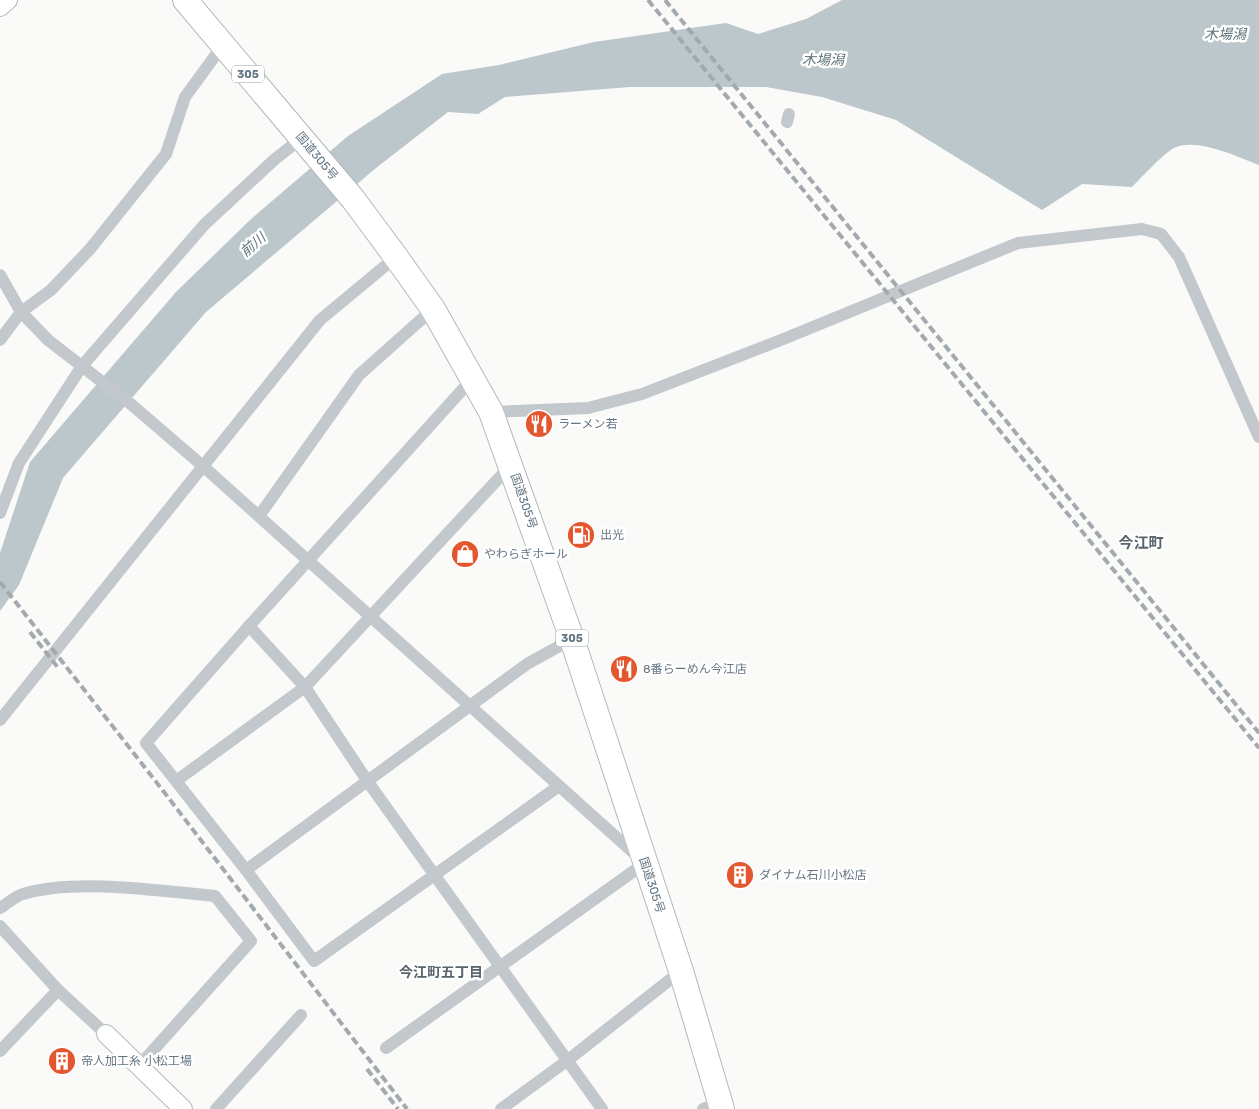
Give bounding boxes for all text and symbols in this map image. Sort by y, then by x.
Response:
water label: 木場潟 [1204,26,1248,43]
water label: 木場潟 [802,51,846,69]
road number: 305 [232,66,264,82]
street label: 国道305号 [293,129,341,183]
water label: 前川 [237,228,271,261]
restaurant icon: ラーメン若 [524,409,554,439]
place label: ラーメン若 [558,417,618,431]
street label: 国道305号 [508,471,540,531]
fuel station icon: 出光 [566,520,596,550]
place label: 出光 [600,528,624,542]
district label: 今江町 [1118,534,1164,552]
shop icon: やわらぎホール [450,539,480,569]
place label: やわらぎホール [484,547,568,561]
road number: 305 [556,630,588,646]
restaurant icon: 8番らーめん今江店 [609,654,639,684]
place label: 8番らーめん今江店 [643,662,747,676]
street label: 国道305号 [636,855,668,915]
building icon: ダイナム石川小松店 [725,860,755,890]
place label: ダイナム石川小松店 [759,868,866,882]
district label: 今江町五丁目 [399,964,483,981]
building icon: 帝人加工糸 小松工場 [47,1046,77,1076]
place label: 帝人加工糸 小松工場 [81,1054,192,1068]

